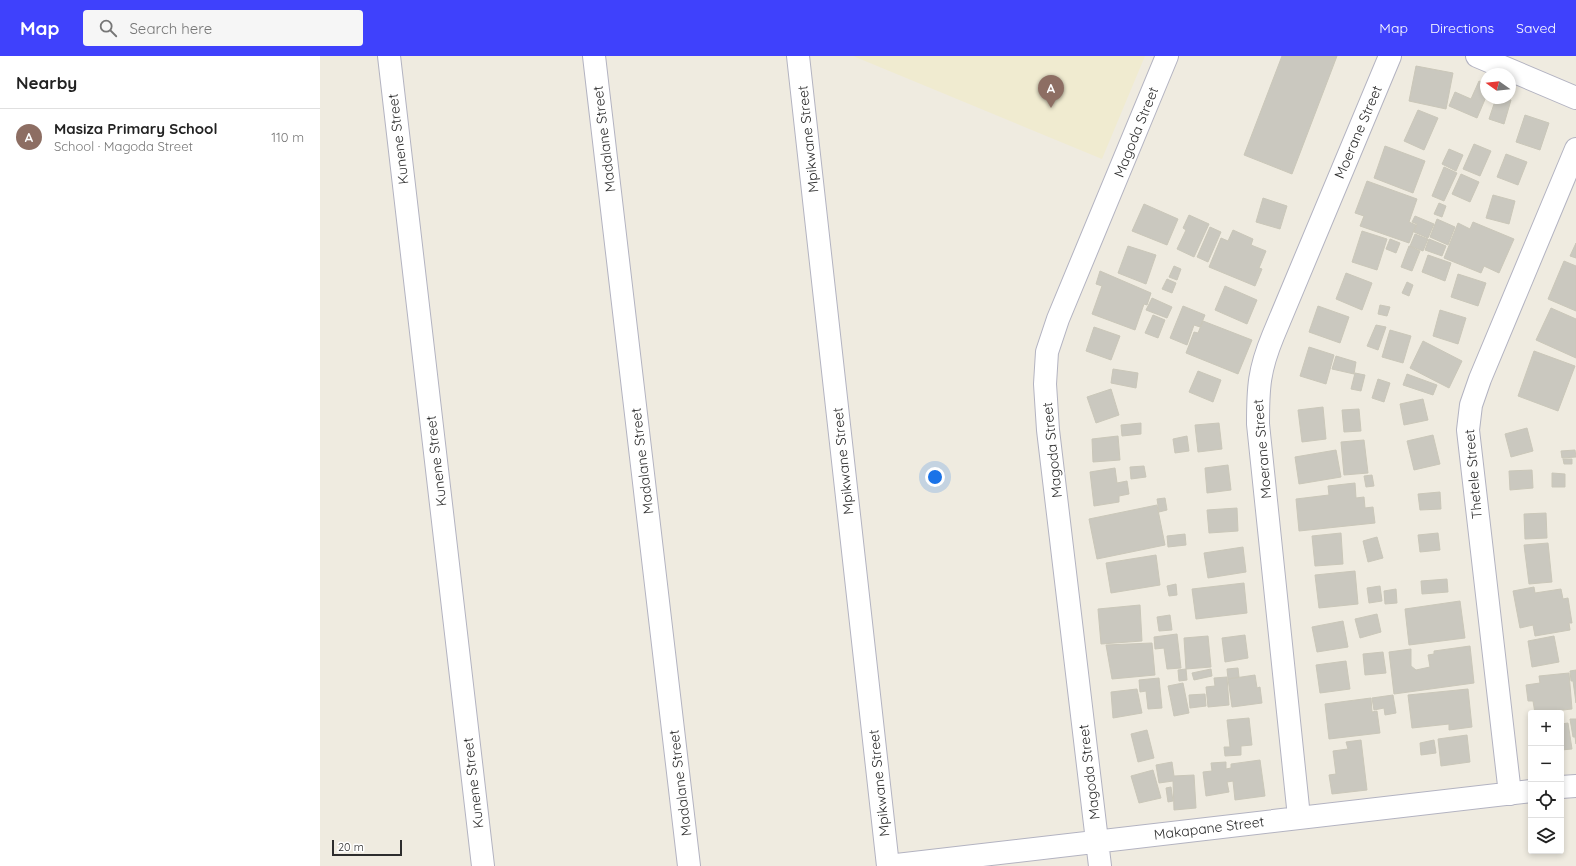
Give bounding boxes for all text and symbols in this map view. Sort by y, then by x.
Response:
search box [83,10,363,46]
text: Map [20,16,59,40]
icon: search [97,17,119,39]
text: Search here [129,19,212,38]
text: Map [1379,19,1408,37]
text: Directions [1430,19,1494,37]
text: Saved [1516,19,1556,37]
north arrow [1480,68,1516,104]
text: Nearby [16,72,77,93]
pin: A [1038,75,1064,108]
street label: Moerane Street [1330,82,1386,181]
street label: Mpikwane Street [793,84,823,193]
street label: Magoda Street [1110,84,1162,180]
street label: Madalane Street [589,85,619,193]
street label: Kunene Street [383,92,412,185]
text: Masiza Primary School [54,119,218,138]
text: A [25,129,33,145]
text: 110 m [271,129,304,145]
text: School · Magoda Street [54,138,193,154]
street label: Moerane Street [1249,398,1275,499]
street label: Magoda Street [1038,401,1066,499]
street label: Mpikwane Street [828,406,858,515]
street label: Madalane Street [627,407,657,515]
street label: Kunene Street [421,414,450,507]
street label: Thetele Street [1460,428,1486,520]
your location [925,467,945,487]
map controls [1528,710,1564,854]
button: + [1528,710,1564,746]
street label: Magoda Street [1074,723,1104,821]
street label: Mpikwane Street [864,728,894,837]
street label: Madalane Street [665,729,695,837]
street label: Kunene Street [458,736,487,829]
button: − [1528,746,1564,782]
button: locate [1528,782,1564,818]
street label: Makapane Street [1153,812,1265,844]
button: layers [1528,818,1564,854]
scale bar [332,838,402,857]
text: 20 m [338,840,364,854]

